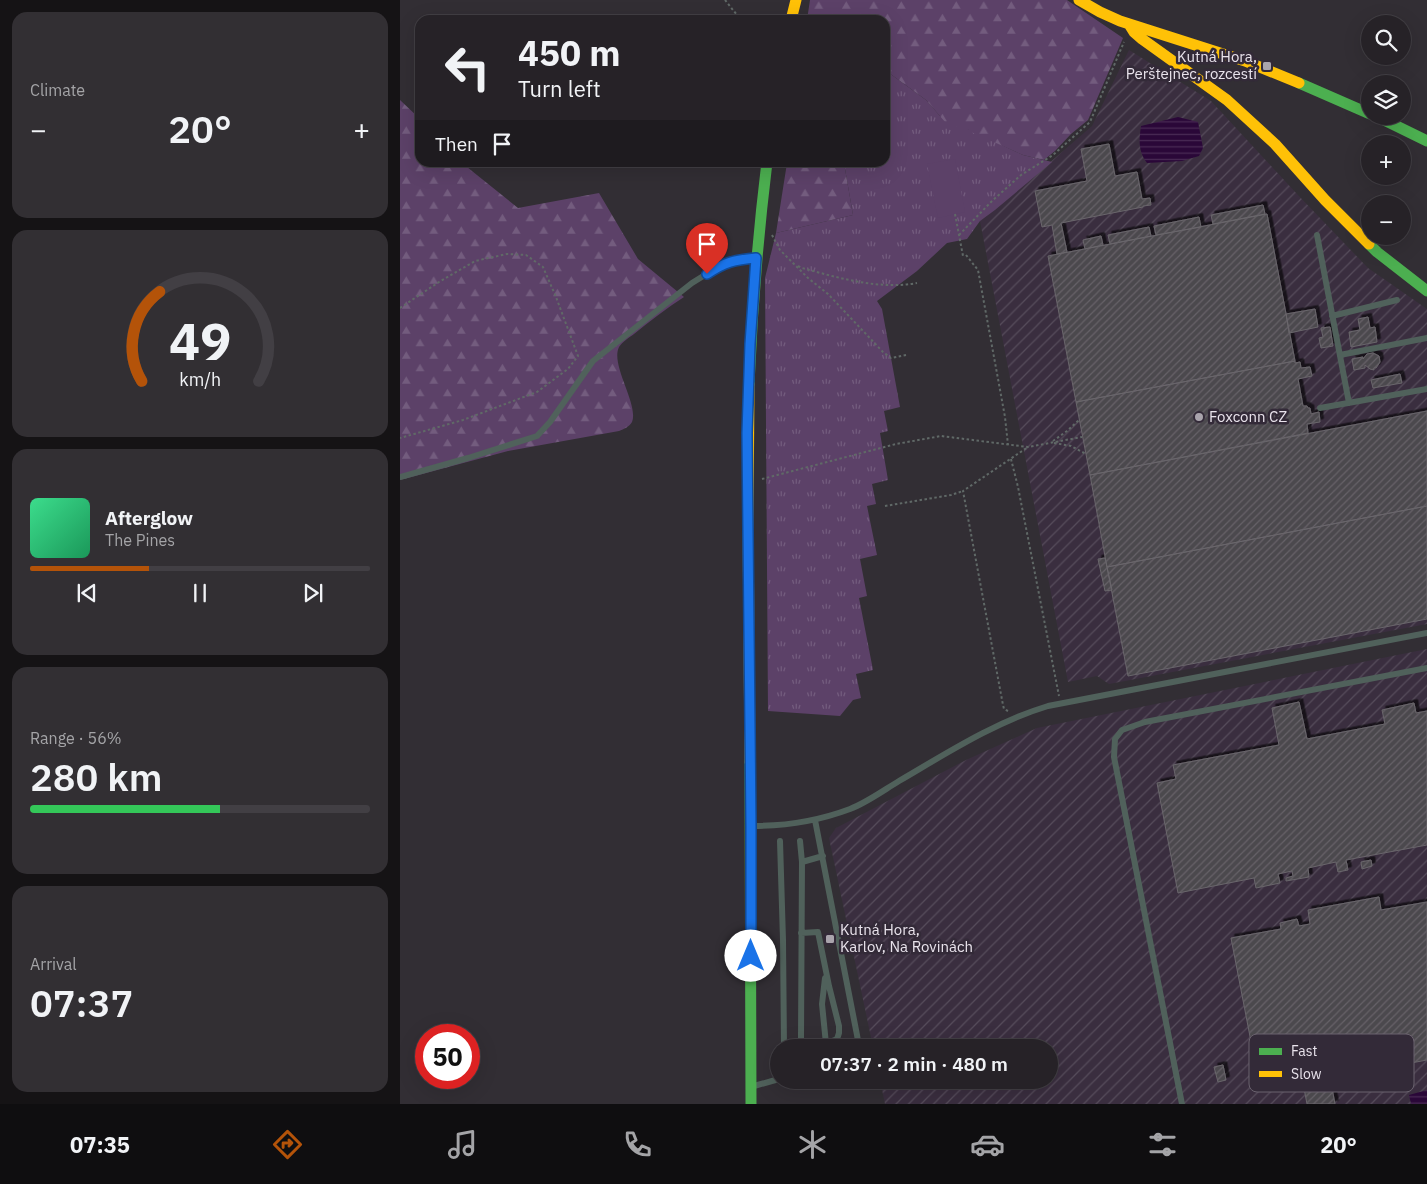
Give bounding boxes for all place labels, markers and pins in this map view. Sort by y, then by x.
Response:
place label: Kutná Hora, Perštejnec, rozcestí [1126,47,1257,83]
marker: Kutná Hora, Perštejnec, rozcestí [1261,60,1273,72]
pin [686,223,728,274]
place label: Foxconn CZ [1209,407,1287,426]
marker: Foxconn CZ [1193,411,1205,423]
place label: Kutná Hora, Karlov, Na Rovinách [840,920,973,956]
marker: Kutná Hora, Karlov, Na Rovinách [824,933,836,945]

